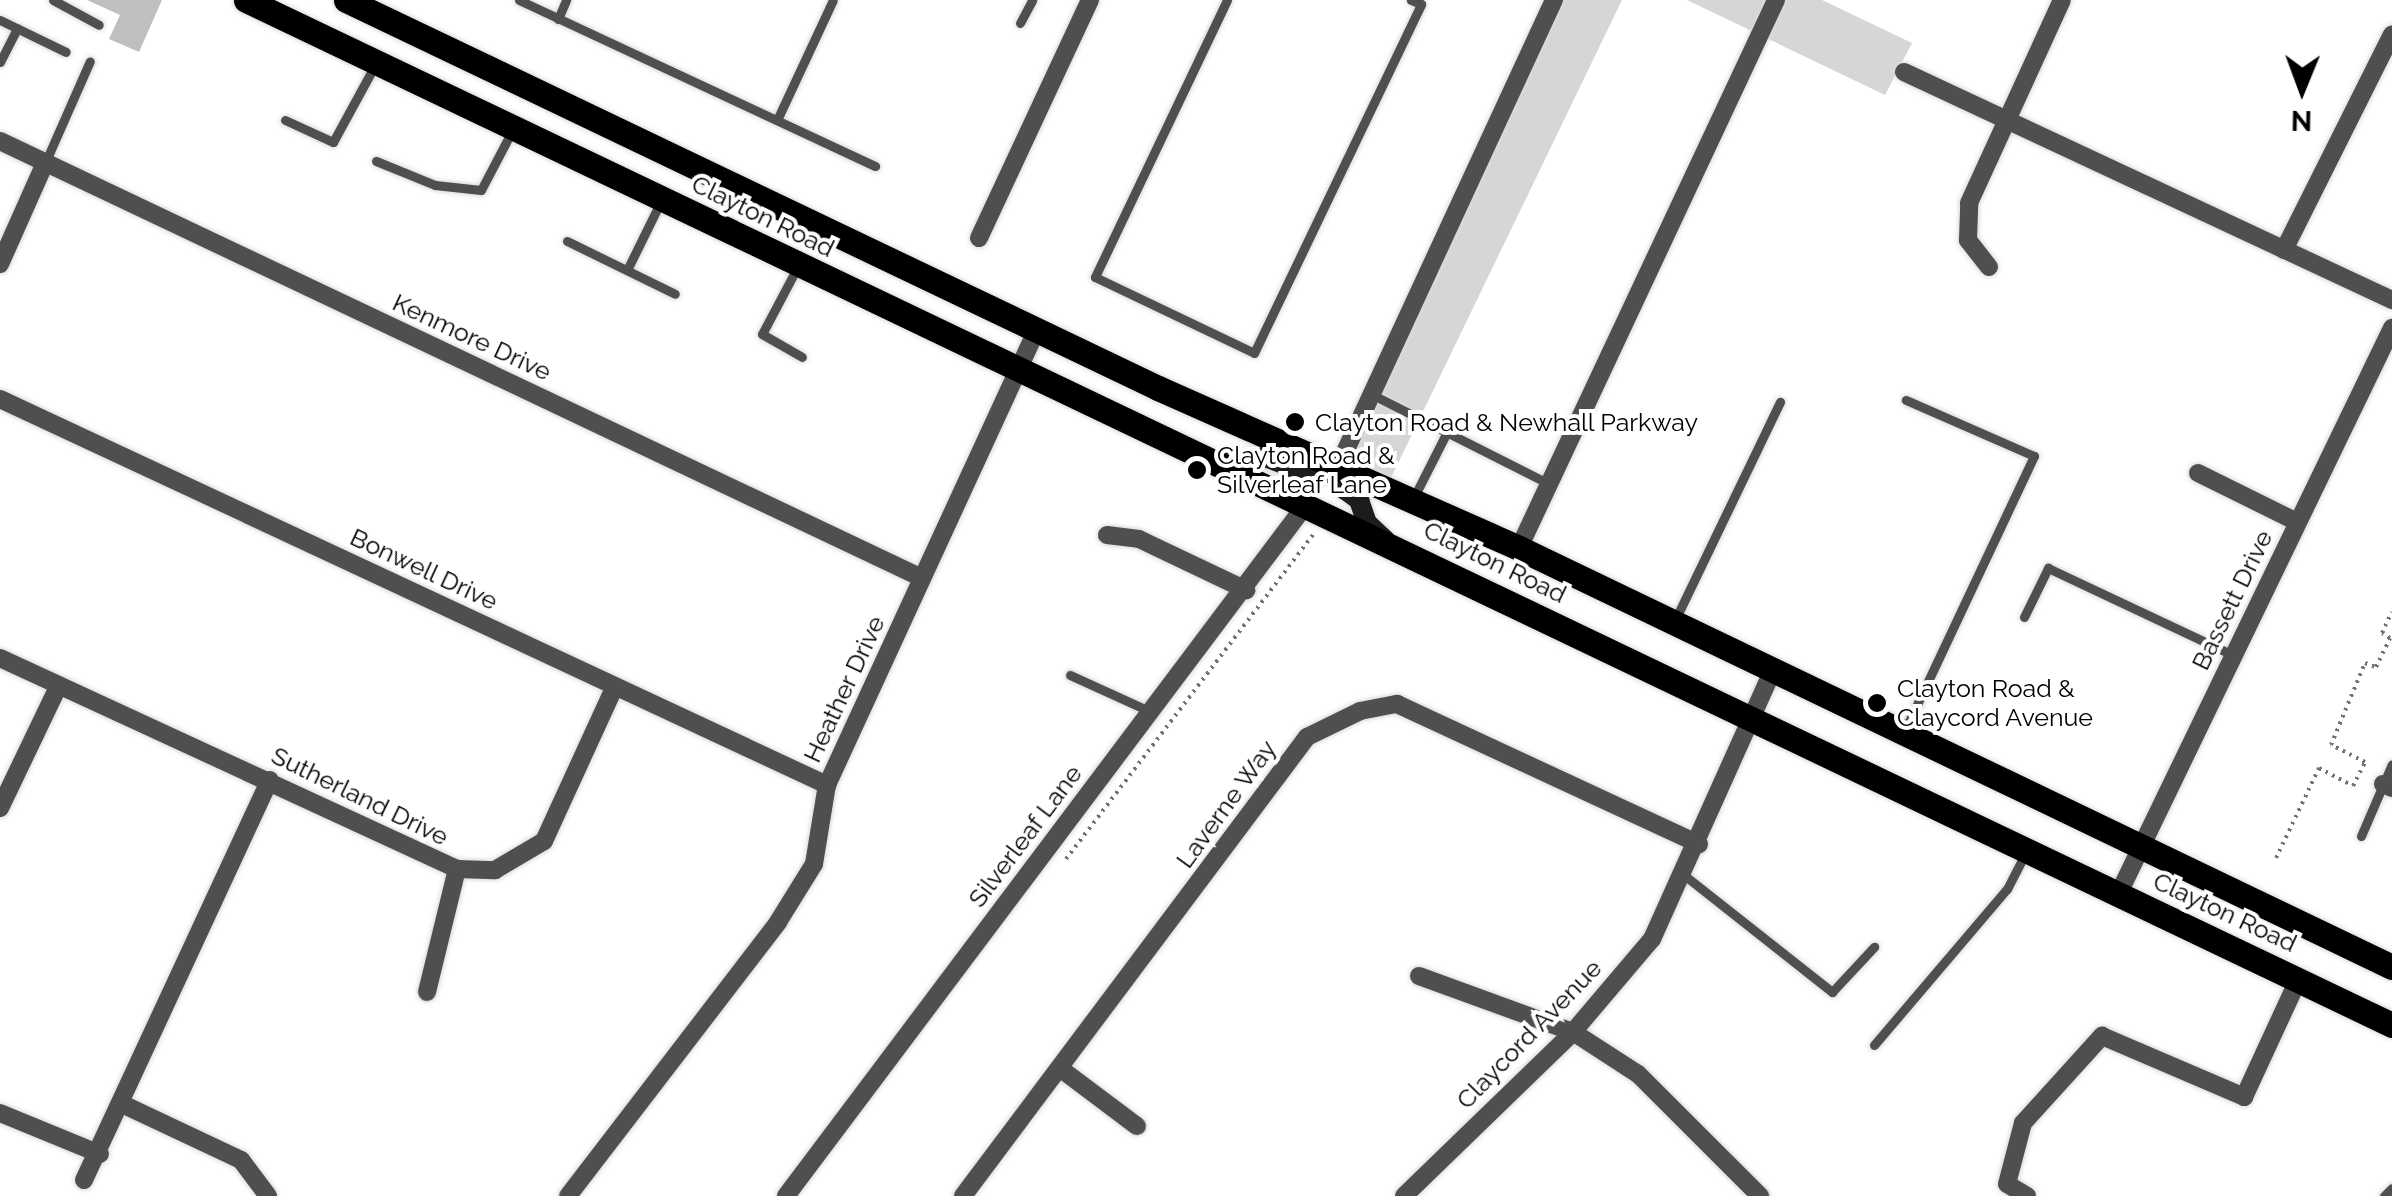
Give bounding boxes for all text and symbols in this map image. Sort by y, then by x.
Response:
north arrow [2252,40,2352,140]
text: N [2290,104,2312,137]
street label: Clayton Road [687,169,839,263]
street label: Kenmore Drive [388,287,556,387]
place label: Clayton Road & Newhall Parkway [1315,407,1699,437]
marker: Clayton Road & Newhall Parkway [1284,411,1306,433]
place label: Clayton Road & Silverleaf Lane [1217,441,1395,500]
marker: Clayton Road & Silverleaf Lane [1186,459,1208,481]
street label: Clayton Road [1419,515,1571,609]
street label: Bonwell Drive [345,522,503,616]
street label: Bassett Drive [2185,525,2279,675]
street label: Heather Drive [797,611,891,767]
place label: Clayton Road & Claycord Avenue [1897,674,2094,733]
marker: Clayton Road & Claycord Avenue [1866,692,1888,714]
street label: Laverne Way [1169,734,1283,874]
street label: Sutherland Drive [267,740,453,852]
street label: Silverleaf Lane [962,759,1088,913]
street label: Clayton Road [2149,866,2301,958]
street label: Claycord Avenue [1450,953,1608,1115]

